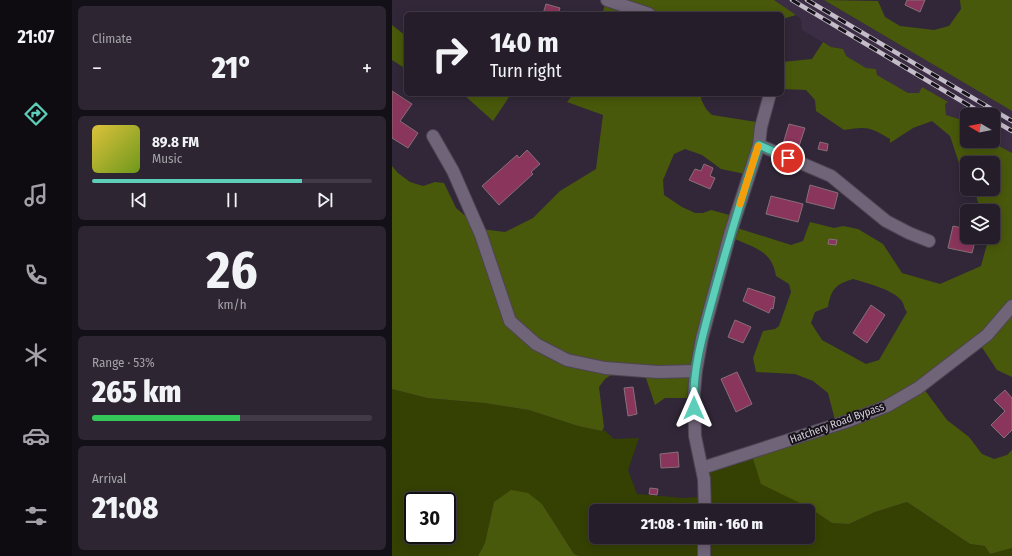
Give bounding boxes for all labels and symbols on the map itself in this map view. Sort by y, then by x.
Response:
north arrow [960,108,1000,148]
pin [771,141,805,175]
position arrow [673,387,715,429]
street label: Hatchery Road Bypass [788,400,886,446]
speed limit sign: 30 [404,492,456,544]

